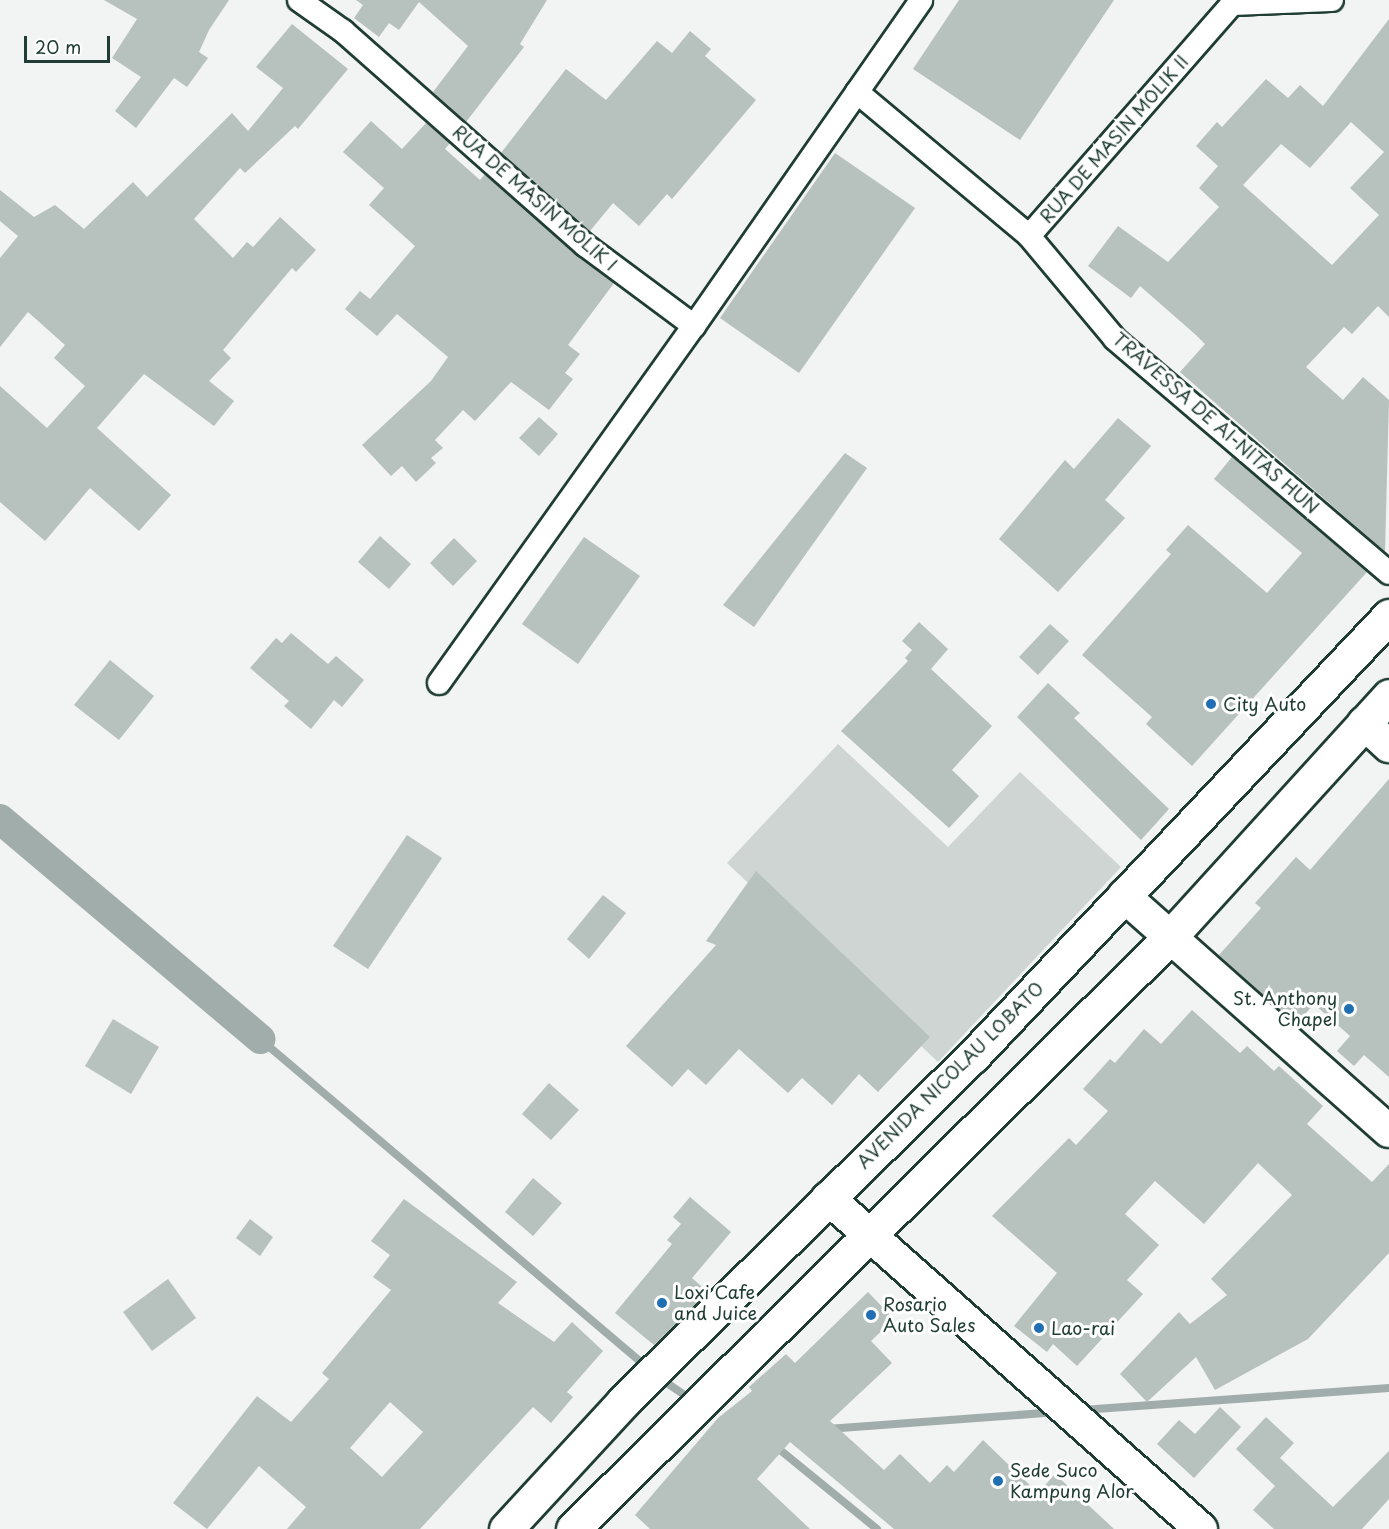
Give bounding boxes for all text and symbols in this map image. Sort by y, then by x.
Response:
scale bar [27,24,112,62]
text: 20 m [35,33,81,60]
street label: RUA DE MASIN MOLIK II [1033,48,1195,230]
street label: RUA DE MASIN MOLIK I [447,119,623,277]
street label: TRAVESSA DE AI-NITAS HUN [1109,328,1323,518]
place label: City Auto [1223,693,1307,715]
marker: City Auto [1204,697,1218,711]
street label: AVENIDA NICOLAU LOBATO [852,977,1048,1173]
place label: St. Anthony Chapel [1233,988,1337,1030]
marker: St. Anthony Chapel [1342,1002,1356,1016]
place label: Loxi Cafe and Juice [674,1282,758,1324]
place label: Rosario Auto Sales [883,1294,977,1336]
marker: Loxi Cafe and Juice [655,1296,669,1310]
marker: Rosario Auto Sales [864,1308,878,1322]
place label: Lao-rai [1051,1317,1115,1339]
marker: Lao-rai [1032,1321,1046,1335]
place label: Sede Suco Kampung Alor [1010,1460,1135,1502]
marker: Sede Suco Kampung Alor [991,1474,1005,1488]

